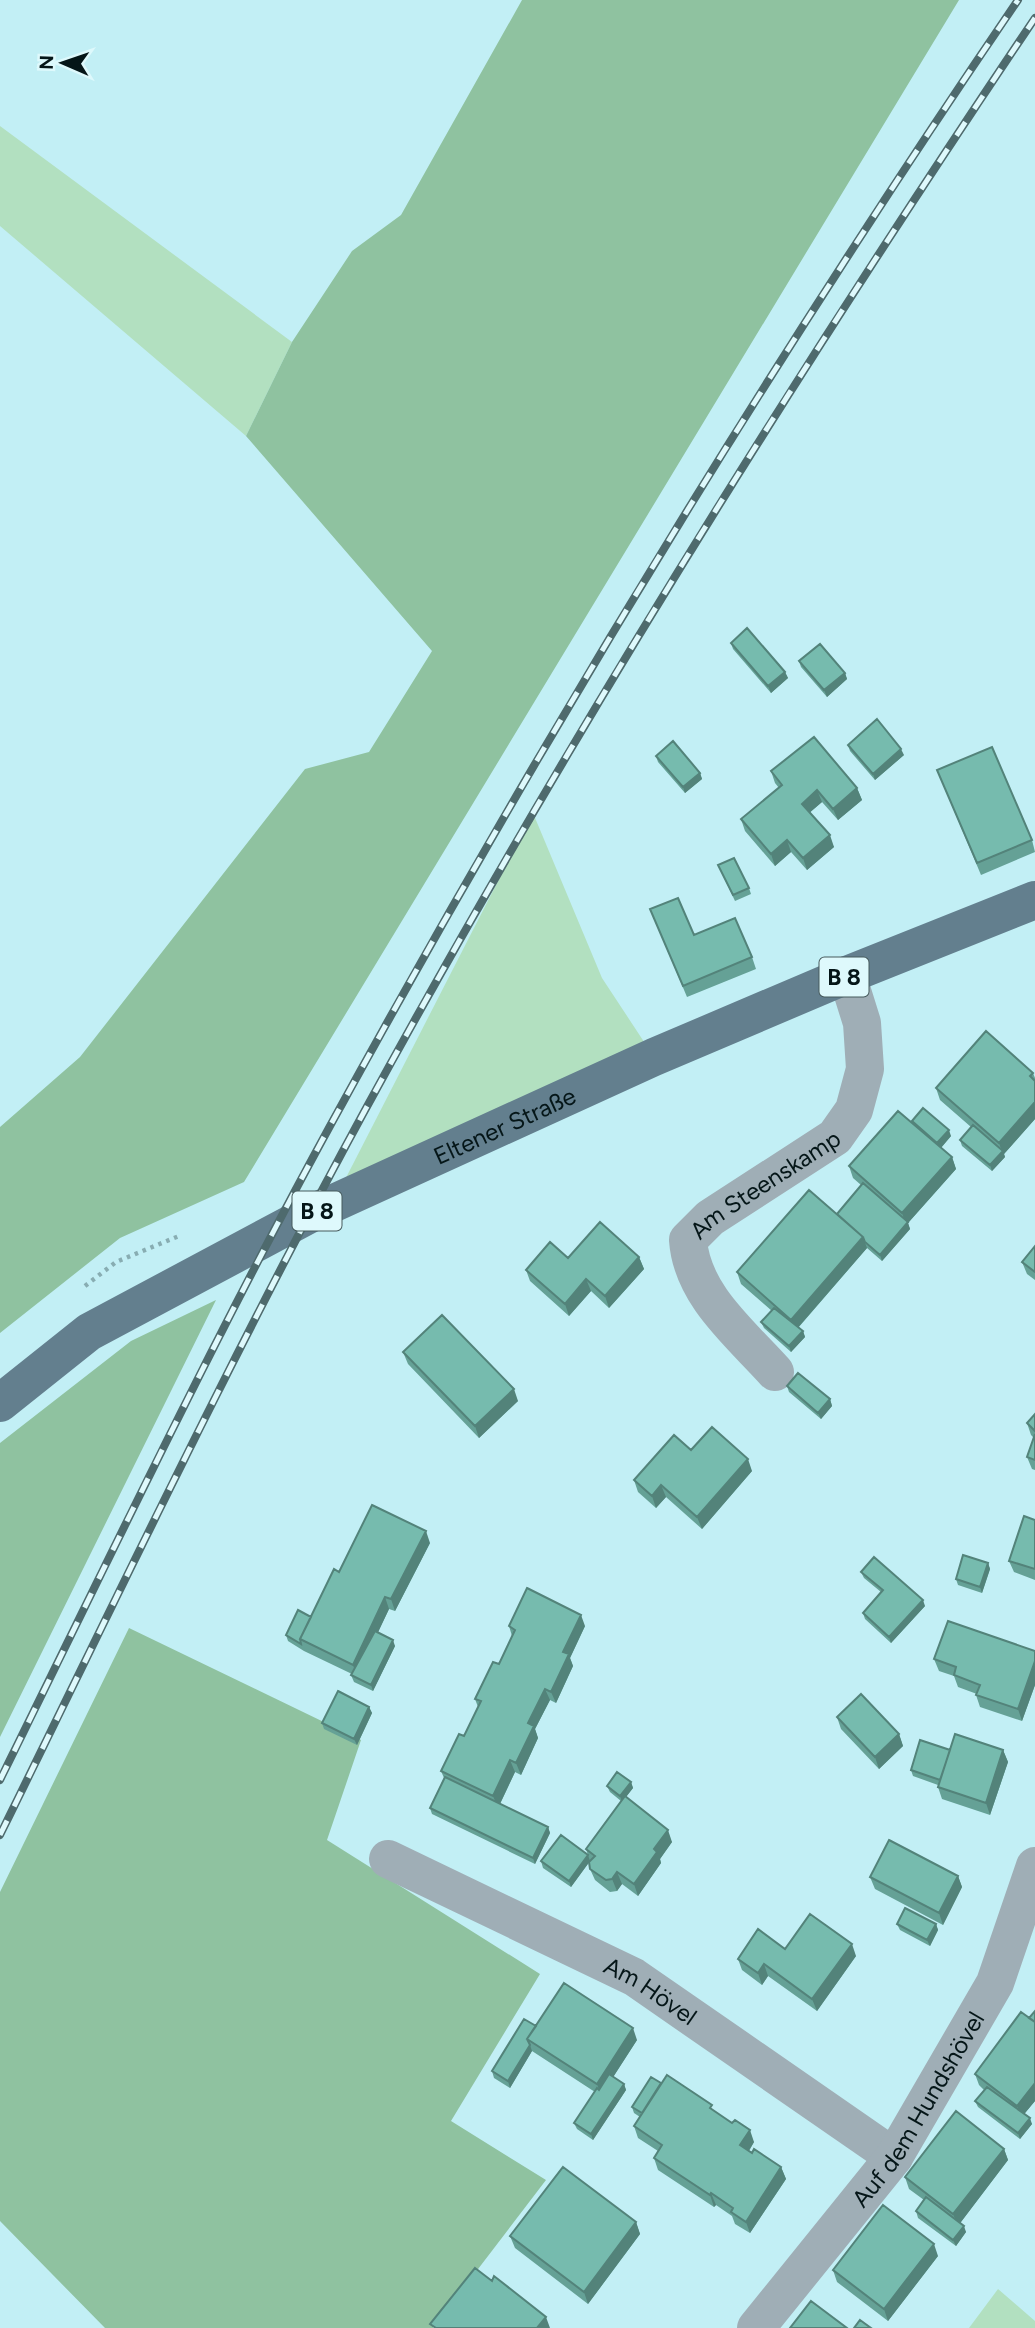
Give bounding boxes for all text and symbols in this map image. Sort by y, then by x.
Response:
north arrow [28,28,98,98]
text: N [35,55,58,70]
road number: B 8 [820,958,868,996]
street label: Eltener Straße [429,1080,580,1170]
street label: Am Steenskamp [683,1123,846,1245]
road number: B 8 [292,1192,342,1230]
street label: Am Hövel [600,1950,703,2031]
street label: Auf dem Hundshövel [845,2006,990,2212]

